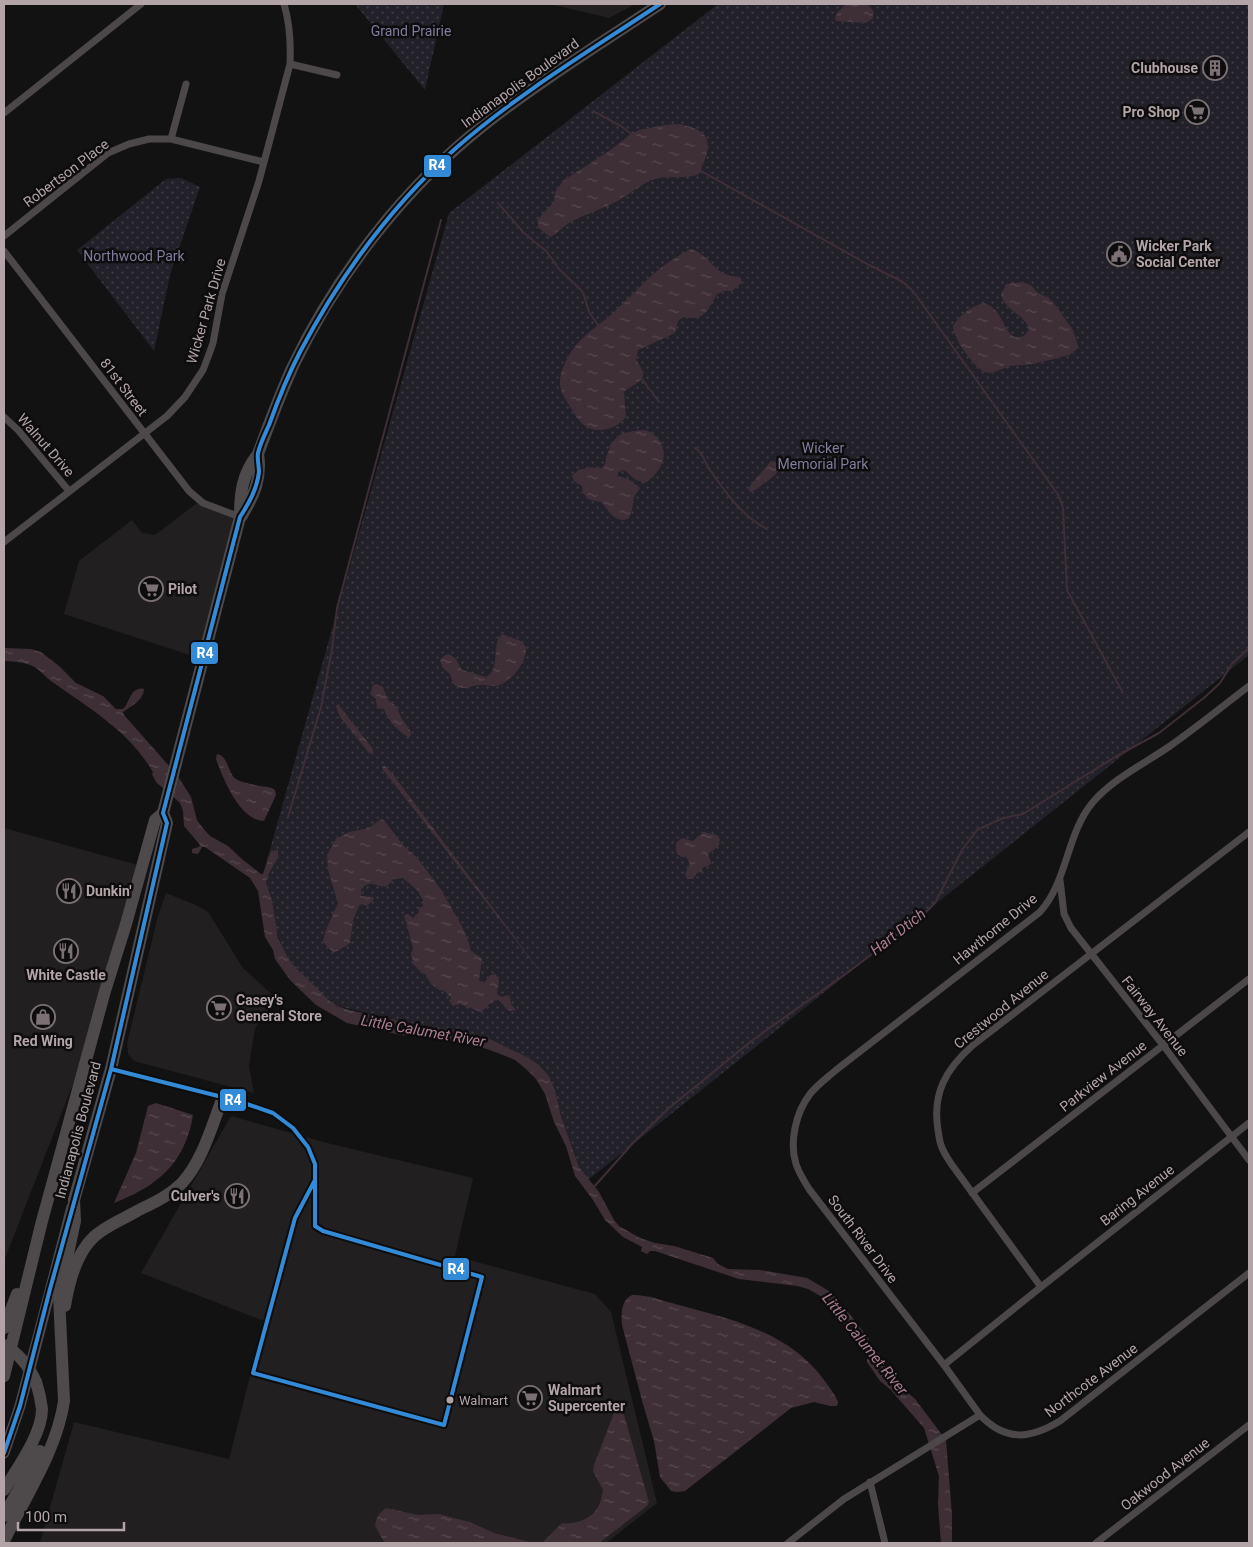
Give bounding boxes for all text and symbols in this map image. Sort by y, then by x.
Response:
park label: Grand Prairie [371,23,451,39]
street label: Indianapolis Boulevard [458,35,582,131]
building icon: Clubhouse [1202,55,1228,81]
place label: Clubhouse [1131,60,1198,76]
supermarket icon: Pro Shop [1184,99,1210,125]
place label: Pro Shop [1122,104,1180,120]
street label: Robertson Place [20,136,112,210]
line badge: R4 [423,154,452,178]
text: R4 [428,157,446,173]
place label: Wicker Park Social Center [1136,238,1220,270]
public building icon: Wicker Park Social Center [1106,241,1132,267]
park label: Northwood Park [83,248,186,264]
street label: Wicker Park Drive [183,256,229,366]
street label: 81st Street [97,355,151,419]
street label: Walnut Drive [14,410,78,480]
park label: Wicker Memorial Park [778,440,869,472]
supermarket icon: Pilot [138,576,164,602]
place label: Pilot [168,581,197,597]
line badge: R4 [190,641,219,665]
text: R4 [196,645,214,661]
restaurant icon: Dunkin' [56,878,82,904]
place label: Dunkin' [86,883,131,899]
street label: Hawthorne Drive [950,890,1040,968]
water label: Hart Dtich [867,905,929,959]
restaurant icon: White Castle [53,938,79,964]
street label: Crestwood Avenue [951,966,1051,1052]
place label: White Castle [26,967,106,983]
street label: Fairway Avenue [1119,973,1191,1059]
place label: Casey's General Store [236,992,322,1024]
supermarket icon: Casey's General Store [206,995,232,1021]
shop icon: Red Wing [30,1004,56,1030]
water label: Little Calumet River [359,1011,488,1051]
place label: Red Wing [13,1033,73,1049]
street label: Parkview Avenue [1056,1037,1150,1115]
street label: Indianapolis Boulevard [52,1060,104,1200]
line badge: R4 [219,1088,247,1112]
text: R4 [224,1092,242,1108]
street label: Baring Avenue [1097,1161,1177,1229]
restaurant icon: Culver's [224,1183,250,1209]
place label: Culver's [171,1188,220,1204]
street label: South River Drive [825,1192,901,1286]
line badge: R4 [442,1257,470,1281]
text: R4 [447,1261,465,1277]
water label: Little Calumet River [818,1289,912,1399]
street label: Northcote Avenue [1041,1340,1141,1420]
place label: Walmart Supercenter [548,1382,625,1414]
supermarket icon: Walmart Supercenter [517,1385,543,1411]
place label: Walmart [459,1393,508,1408]
marker: Walmart [445,1395,455,1405]
street label: Oakwood Avenue [1118,1434,1212,1514]
scale bar [18,1500,124,1532]
text: 100 m [25,1508,67,1526]

